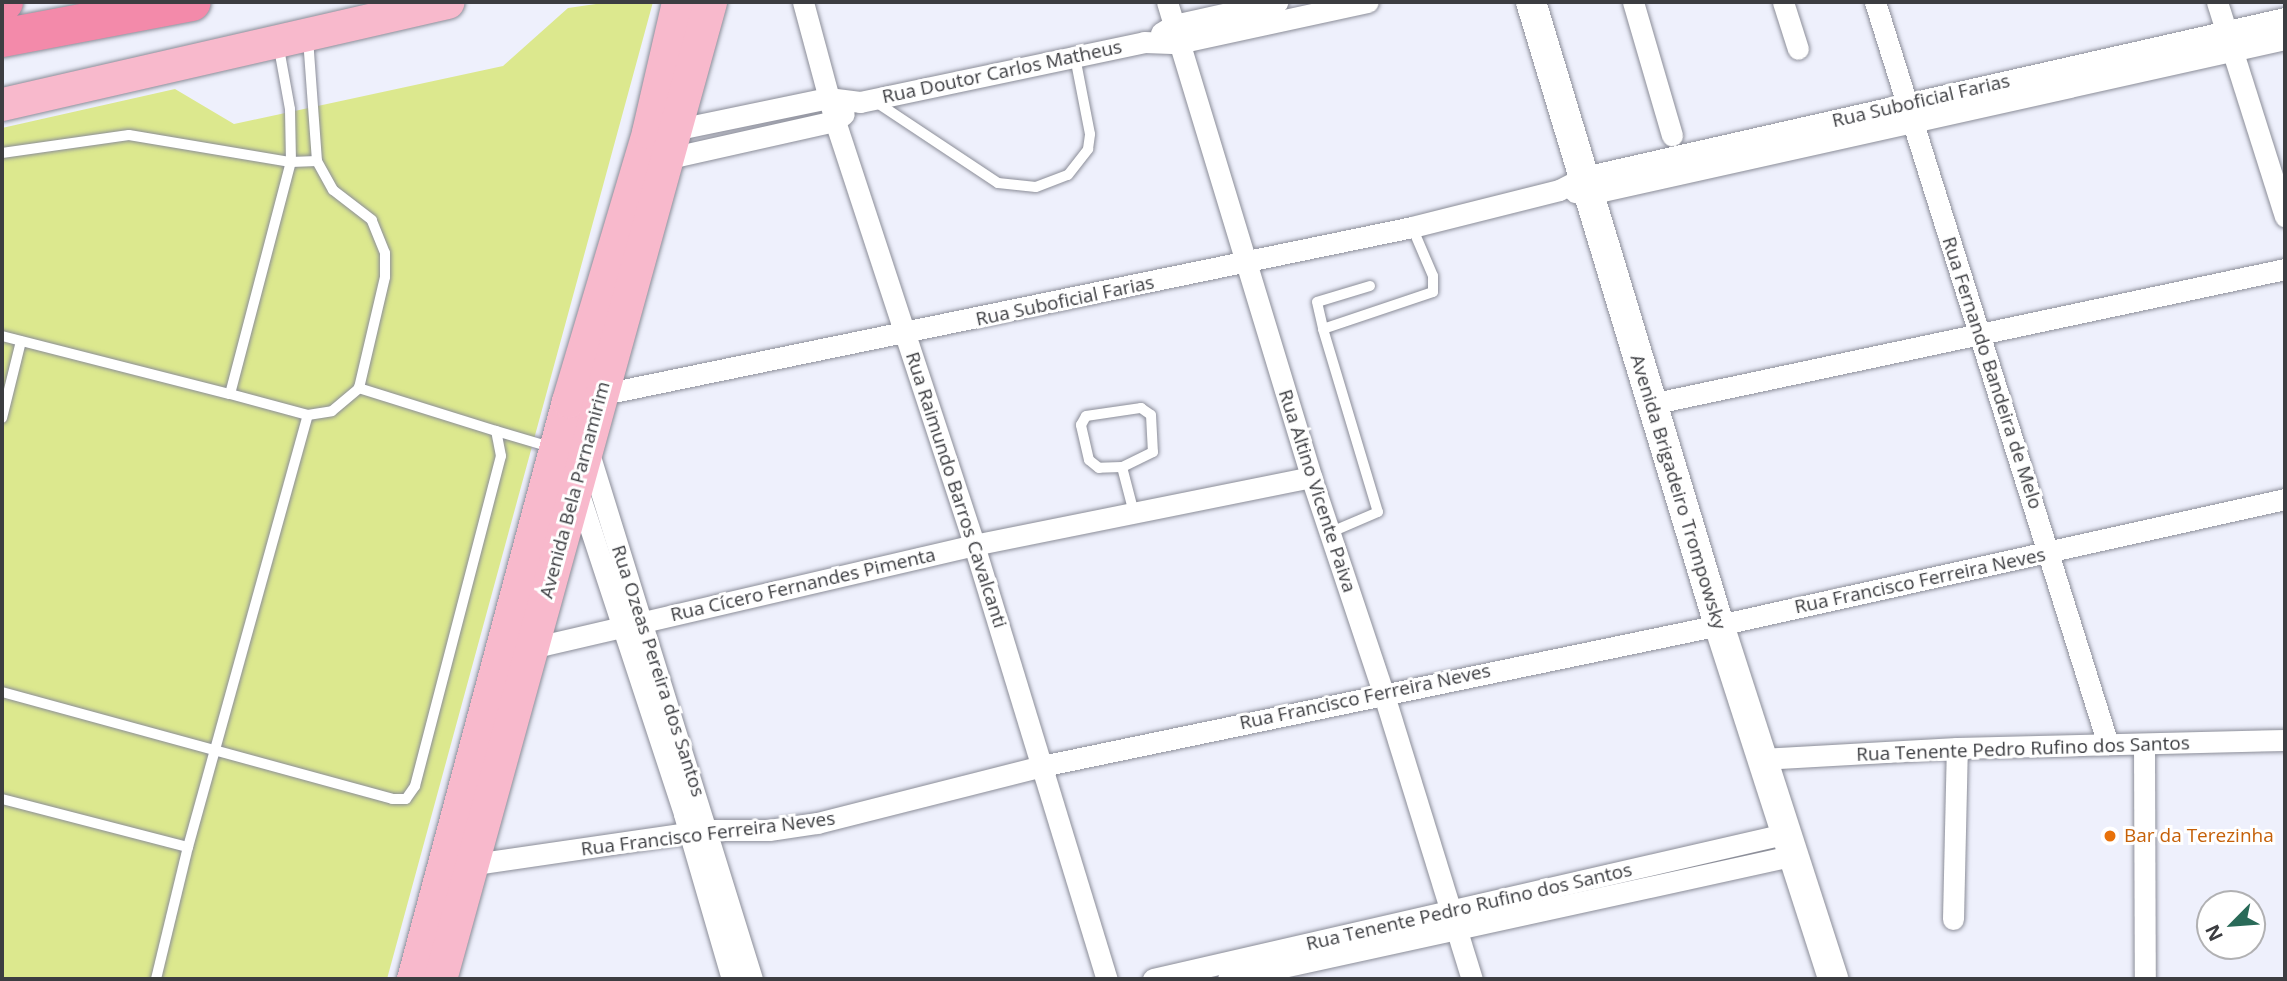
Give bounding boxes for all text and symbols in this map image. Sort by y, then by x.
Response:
street label: Rua Doutor Carlos Matheus [880,35,1124,109]
street label: Rua Suboficial Farias [1830,69,2012,133]
street label: Rua Fernando Bandeira de Melo [1937,234,2047,512]
street label: Rua Suboficial Farias [974,271,1156,331]
street label: Rua Raimundo Barros Cavalcanti [901,349,1011,631]
street label: Avenida Brigadeiro Trompowsky [1625,352,1731,632]
street label: Avenida Bela Parnamirim [535,379,615,601]
street label: Rua Altino Vicente Paiva [1273,387,1361,595]
street label: Rua Ozeas Pereira dos Santos [606,542,710,800]
street label: Rua Cícero Fernandes Pimenta [668,543,938,627]
street label: Rua Francisco Ferreira Neves [1792,543,2048,619]
street label: Rua Francisco Ferreira Neves [1237,659,1493,735]
street label: Rua Tenente Pedro Rufino dos Santos [1856,732,2190,766]
street label: Rua Francisco Ferreira Neves [580,807,836,861]
place label: Bar da Terezinha [2124,825,2274,847]
marker: Bar da Terezinha [2102,828,2118,844]
street label: Rua Tenente Pedro Rufino dos Santos [1304,858,1634,956]
north arrow [2196,890,2266,960]
text: N [2199,921,2229,946]

